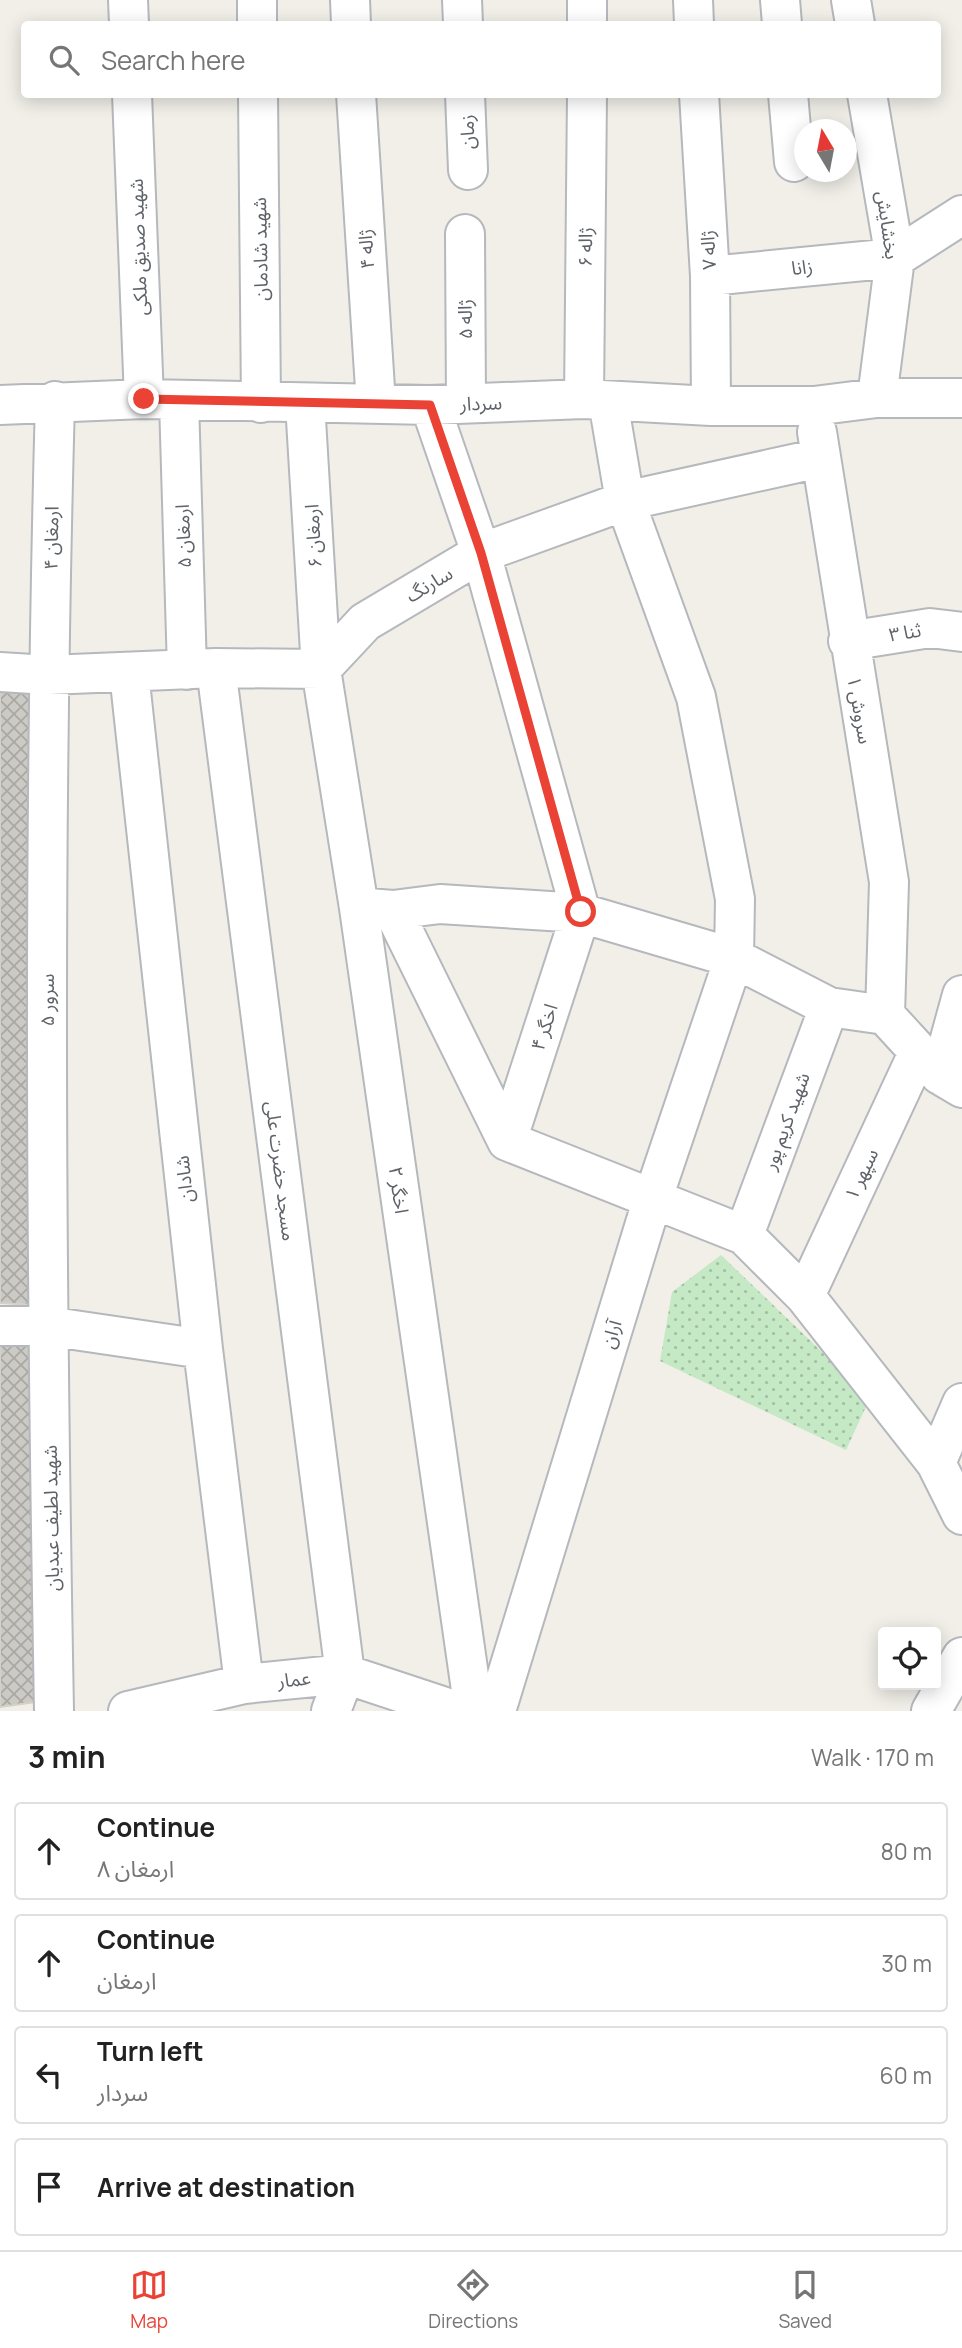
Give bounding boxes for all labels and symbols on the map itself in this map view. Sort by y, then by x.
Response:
street label: زمان [453,114,481,150]
north arrow [794,119,857,182]
street label: شهید صدیق ملکی [123,178,153,316]
street label: بخشایش [870,189,906,261]
street label: شهید شادمان [246,197,274,301]
street label: ژاله ۶ [572,227,598,267]
street label: ژاله ۴ [352,228,380,270]
street label: ژاله ۷ [694,229,722,271]
street label: زانا [790,253,814,281]
street label: ژاله ۵ [452,299,478,339]
route end [128,383,159,414]
street label: سردار [458,389,503,417]
street label: ارمغان ۶ [298,503,328,569]
street label: ارمغان ۵ [169,504,197,568]
street label: ارمغان ۴ [37,506,65,570]
street label: سارنگ [401,560,457,608]
street label: ثنا ۳ [887,617,923,647]
street label: سروش ۱ [841,674,879,746]
route start [565,896,596,927]
street label: سرور ۵ [34,974,60,1026]
street label: اخگر ۴ [524,1000,564,1054]
street label: شهید کریم پور [756,1069,818,1175]
street label: مسجد حضرت علی [260,1100,302,1242]
street label: سپهر ۱ [838,1144,884,1204]
street label: شادان [169,1154,199,1204]
street label: اخگر ۲ [383,1165,415,1215]
street label: آران [594,1315,628,1351]
street label: شهید لطیف عبدیان [37,1445,65,1591]
street label: عمار [275,1664,312,1694]

